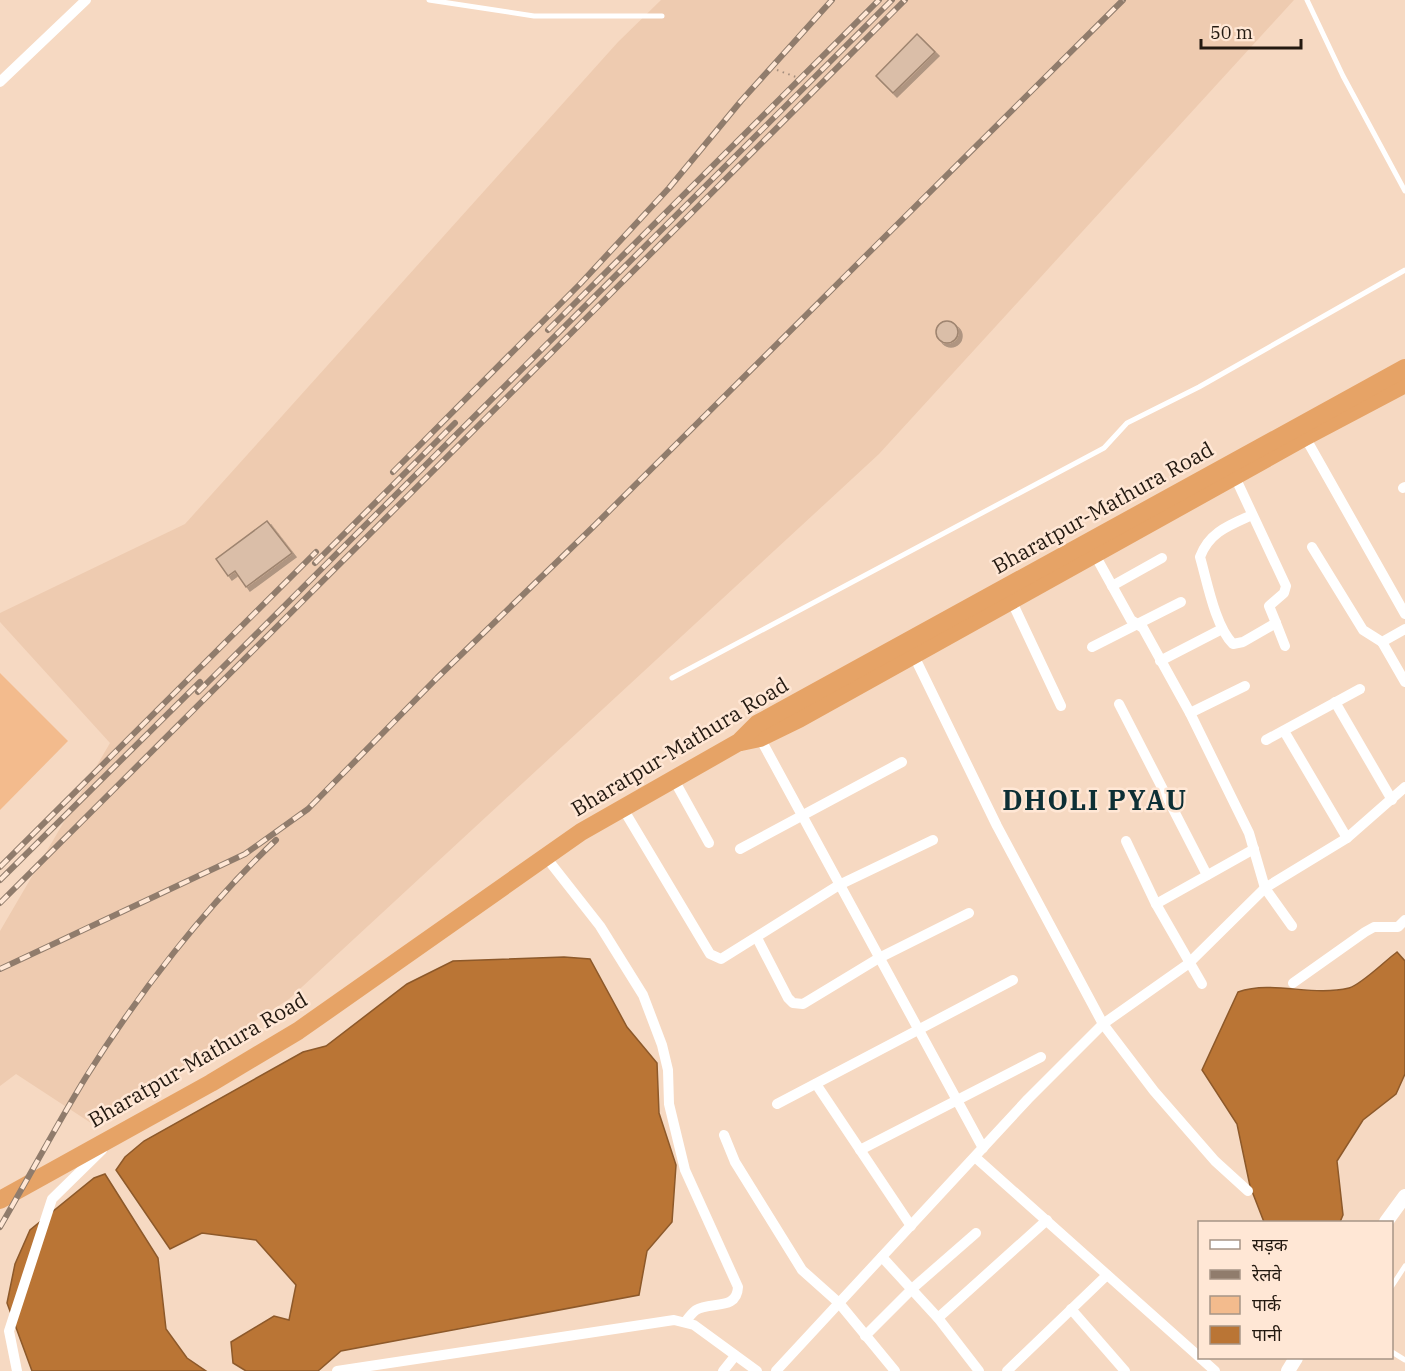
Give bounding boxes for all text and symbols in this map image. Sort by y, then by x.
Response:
scale bar [1201,12,1302,50]
text: 50 m [1210,21,1253,44]
street label: Bharatpur-Mathura Road [987,434,1218,580]
street label: Bharatpur-Mathura Road [566,670,793,822]
district label: DHOLI PYAU [1002,782,1188,817]
street label: Bharatpur-Mathura Road [83,985,312,1133]
legend [1198,1221,1393,1359]
text: सड़क [1252,1233,1289,1256]
text: रेलवे [1251,1263,1283,1286]
text: पार्क [1252,1293,1282,1316]
text: पानी [1252,1323,1282,1346]

